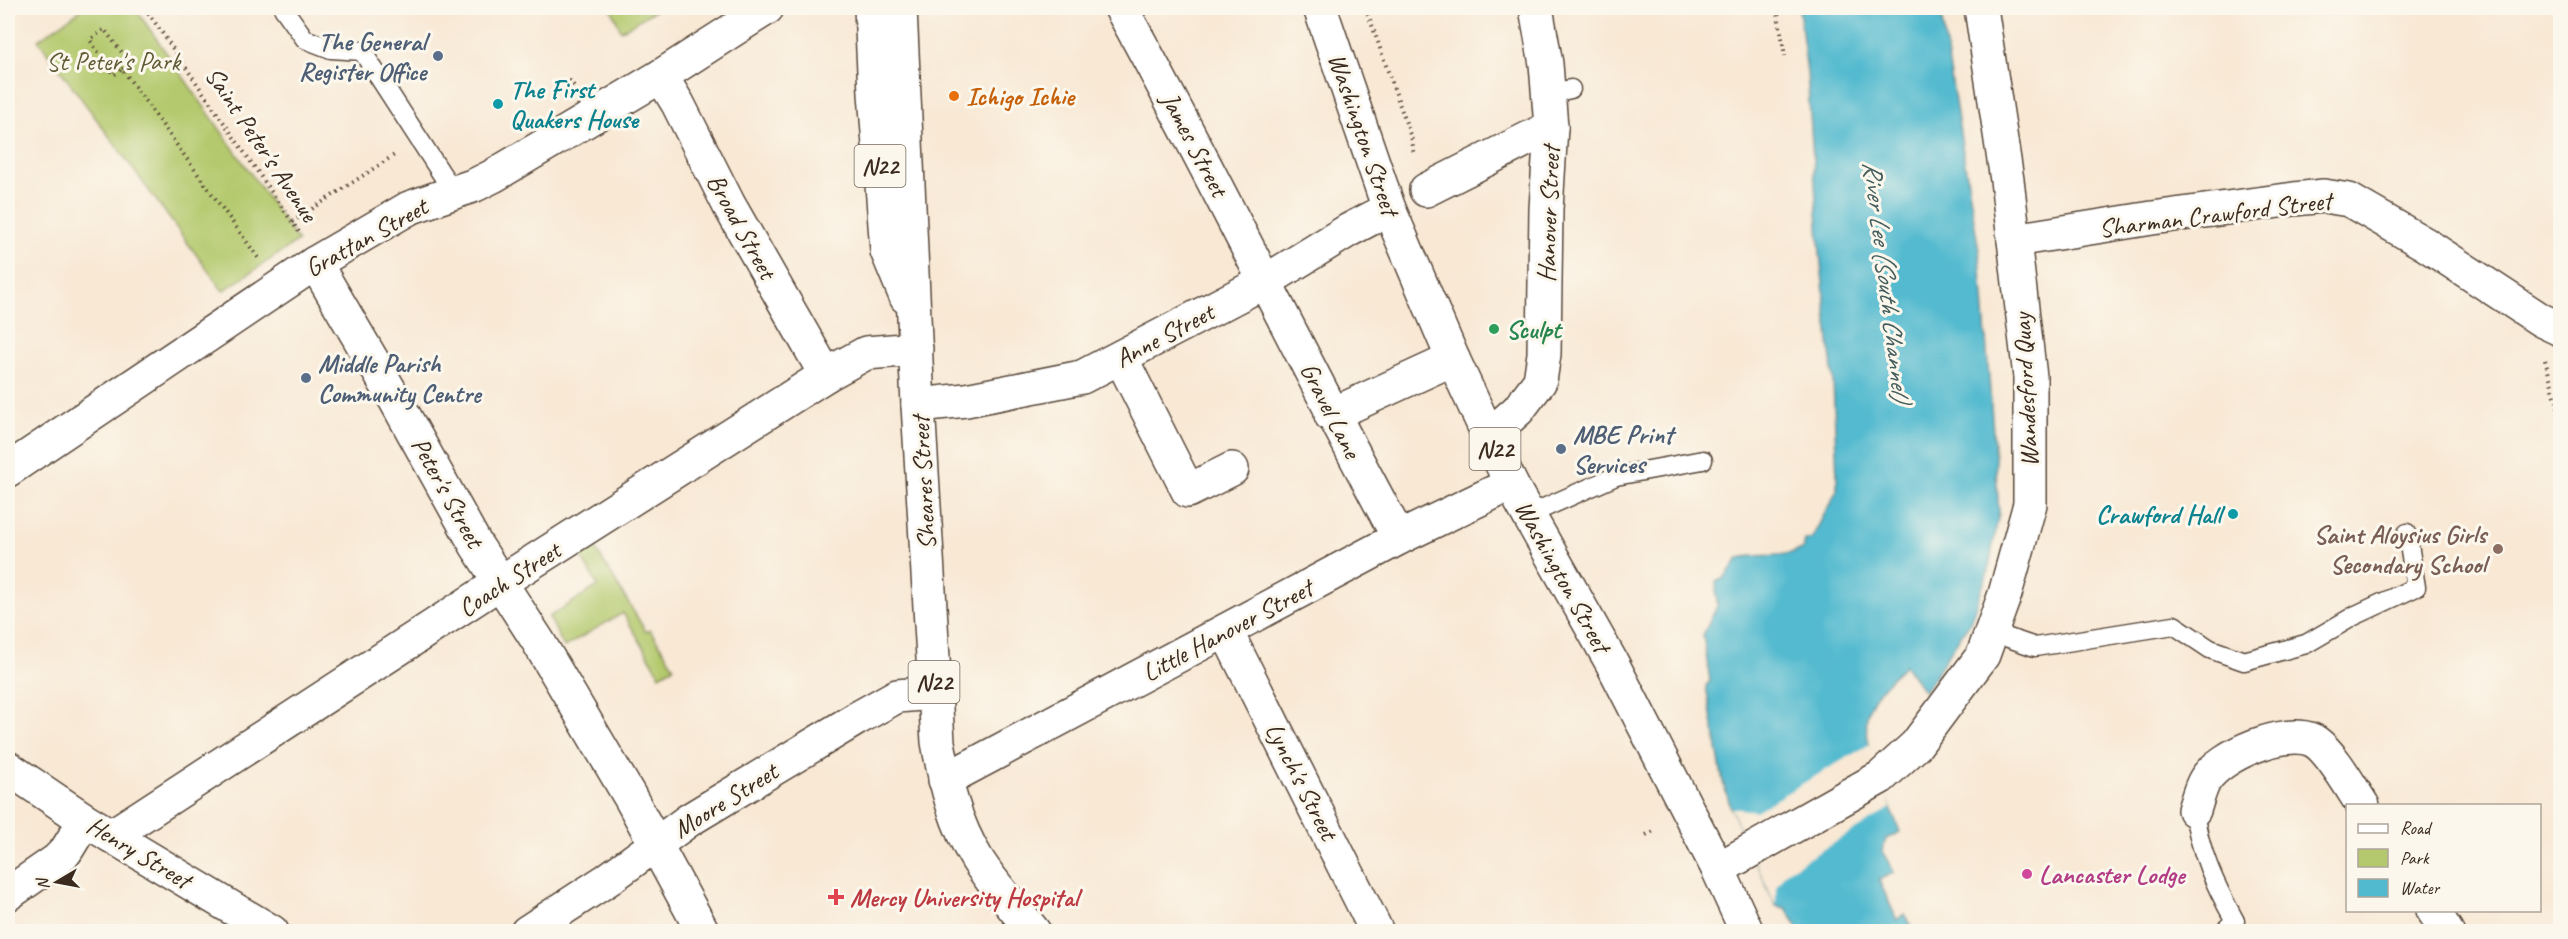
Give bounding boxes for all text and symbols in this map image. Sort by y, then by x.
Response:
place label: The General Register Office [299,25,431,88]
park label: St Peter's Park [46,45,183,78]
marker: The General Register Office [431,49,445,63]
street label: Washington Street [1320,49,1408,223]
street label: Saint Peter's Avenue [198,60,326,229]
place label: The First Quakers House [510,73,640,136]
place label: Ichigo Ichie [966,80,1076,113]
street label: James Street [1152,85,1237,204]
marker: Ichigo Ichie [947,89,961,103]
marker: The First Quakers House [491,97,505,111]
street label: Hanover Street [1530,142,1567,283]
road number: N22 [854,145,906,187]
water label: River Lee (South Channel) [1855,159,1919,409]
street label: Broad Street [699,168,785,287]
street label: Sharman Crawford Street [2097,183,2337,245]
street label: Grattan Street [299,189,435,285]
street label: Anne Street [1109,295,1221,375]
street label: Wandesford Quay [2005,310,2046,468]
place label: Sculpt [1506,313,1563,346]
marker: Sculpt [1487,322,1501,336]
place label: Middle Parish Community Centre [318,347,483,410]
street label: Gravel Lane [1292,357,1370,466]
marker: Middle Parish Community Centre [299,371,313,385]
street label: Sheares Street [903,412,943,551]
place label: MBE Print Services [1573,418,1677,481]
road number: N22 [1470,428,1520,470]
street label: Peter's Street [404,431,492,555]
marker: MBE Print Services [1554,442,1568,456]
street label: Washington Street [1507,494,1620,661]
place label: Crawford Hall [2096,498,2226,531]
marker: Crawford Hall [2226,507,2240,521]
place label: Saint Aloysius Girls Secondary School [2313,518,2490,581]
street label: Coach Street [452,533,569,625]
marker: Saint Aloysius Girls Secondary School [2491,542,2505,556]
street label: Little Hanover Street [1136,570,1321,689]
road number: N22 [908,661,960,703]
street label: Lynch's Street [1258,717,1346,848]
street label: Moore Street [667,754,786,845]
legend [2346,804,2541,912]
street label: Henry Street [81,809,200,898]
text: Road [2400,817,2433,839]
text: Park [2400,847,2430,869]
north arrow [27,852,87,912]
place label: Lancaster Lodge [2039,858,2187,891]
marker: Lancaster Lodge [2020,867,2034,881]
text: N [32,875,54,891]
text: Water [2400,877,2441,899]
place label: Mercy University Hospital [850,881,1084,914]
marker: Mercy University Hospital [827,888,845,906]

